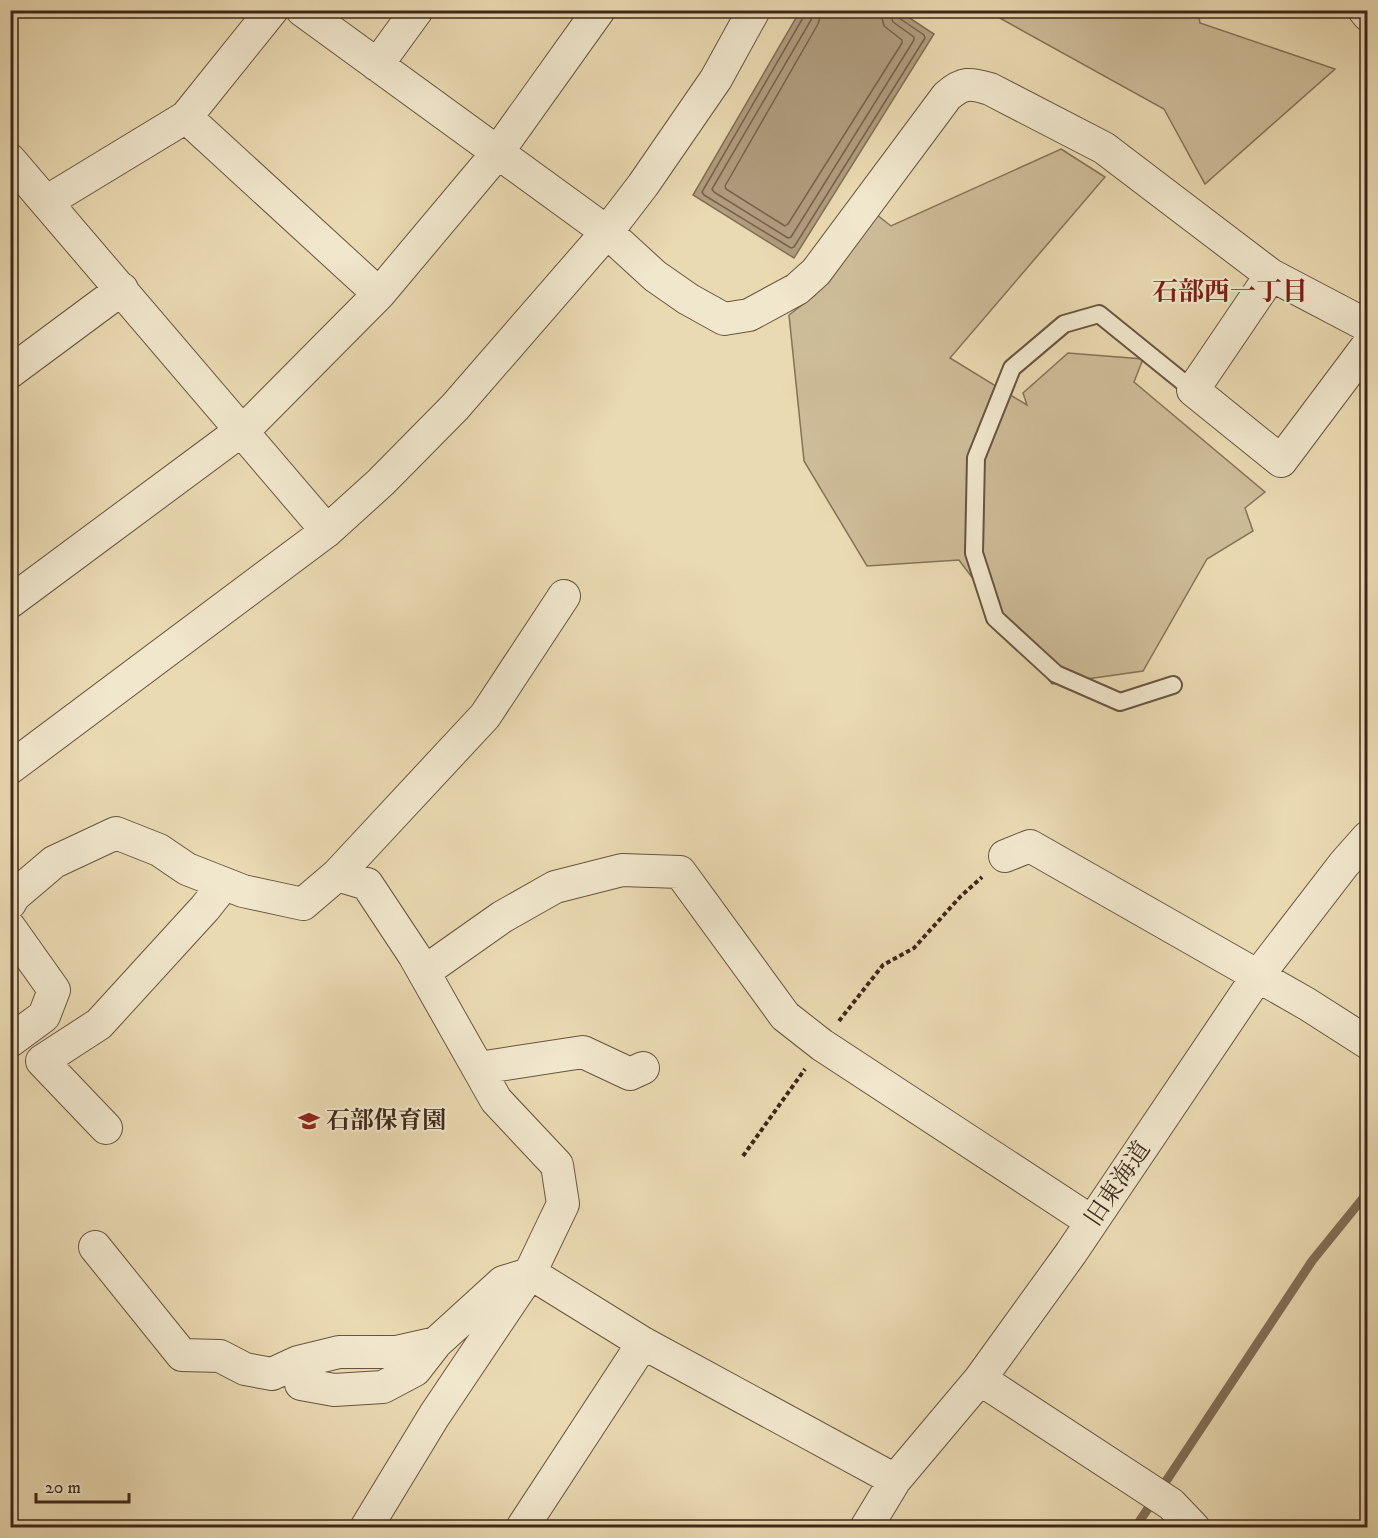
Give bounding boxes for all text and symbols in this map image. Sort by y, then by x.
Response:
district label: 石部西一丁目 [1152,276,1308,309]
place label: 石部保育園 [326,1106,446,1136]
school or university icon: 石部保育園 [297,1109,321,1133]
street label: 旧東海道 [1079,1136,1157,1232]
scale bar [36,1466,129,1504]
text: 20 m [45,1477,81,1499]

